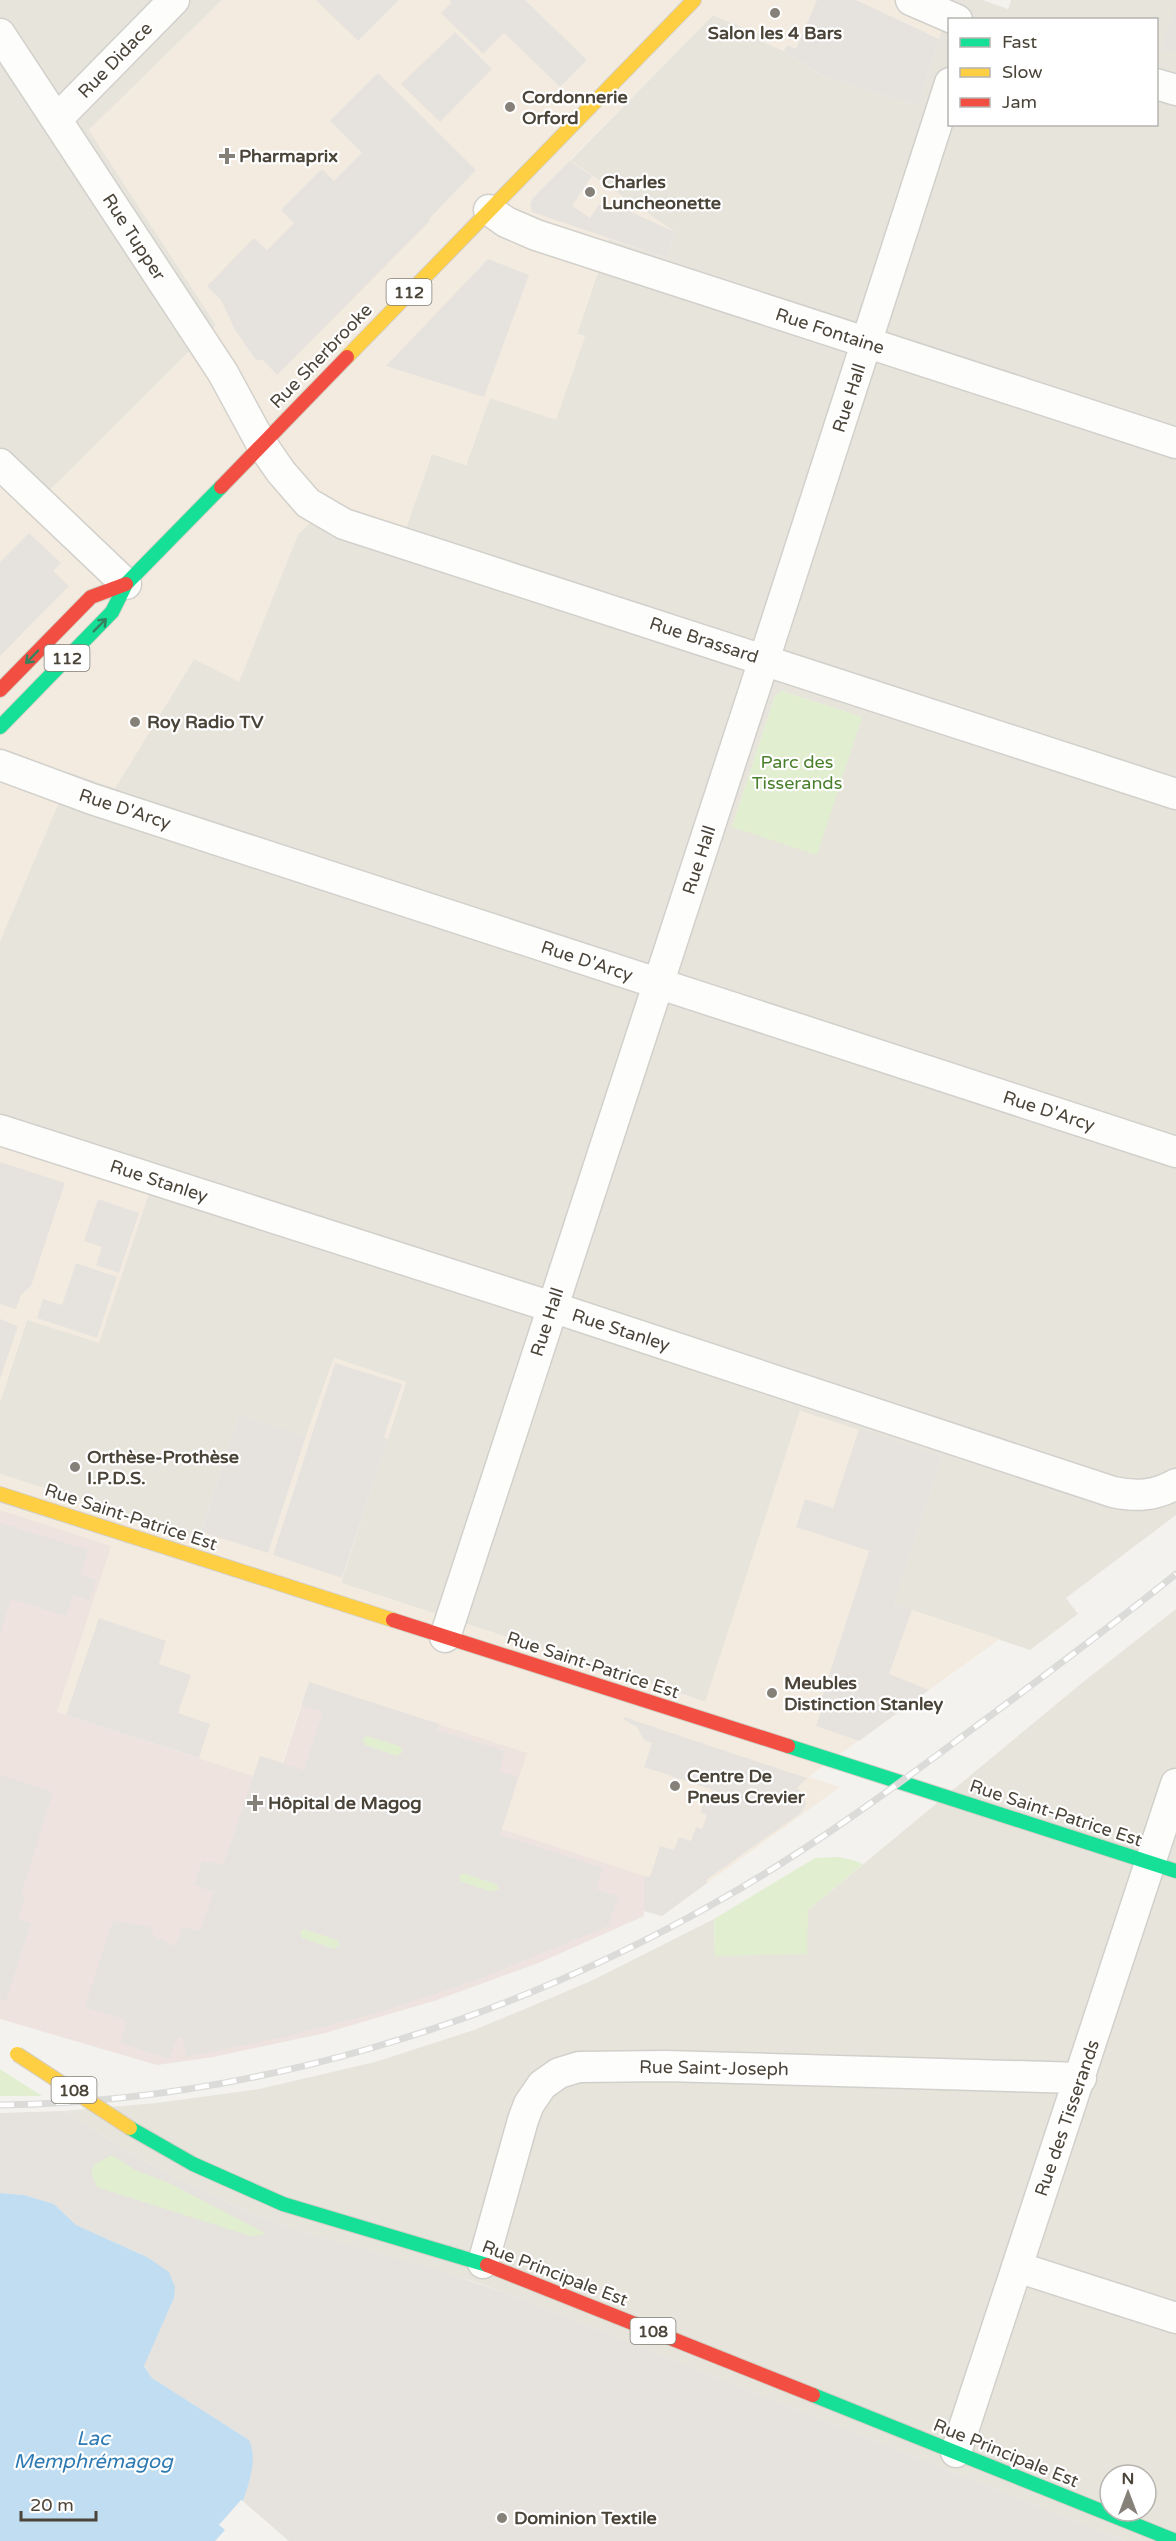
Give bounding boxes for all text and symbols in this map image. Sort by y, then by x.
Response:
marker: Salon les 4 Bars [768,6,782,20]
street label: Rue Didace [73,17,157,103]
legend [948,18,1158,126]
place label: Salon les 4 Bars [708,22,843,44]
text: Fast [1002,31,1037,53]
text: Slow [1002,61,1043,83]
place label: Cordonnerie Orford [522,86,628,129]
text: Jam [1002,91,1037,113]
marker: Cordonnerie Orford [503,100,517,114]
place label: Pharmaprix [239,145,338,167]
marker: Pharmaprix [220,149,234,163]
place label: Charles Luncheonette [602,171,721,214]
marker: Charles Luncheonette [583,185,597,199]
street label: Rue Tupper [98,189,170,285]
road number: 112 [386,279,432,305]
street label: Rue Sherbrooke [265,299,377,413]
street label: Rue Fontaine [773,303,887,359]
street label: Rue Hall [828,361,870,435]
street label: Rue Brassard [647,612,761,668]
one-way arrow [92,617,107,632]
road number: 112 [44,645,90,671]
one-way arrow [25,650,39,665]
place label: Roy Radio TV [147,711,264,733]
marker: Roy Radio TV [128,715,142,729]
park label: Parc des Tisserands [752,751,842,794]
street label: Rue D'Arcy [76,784,174,834]
street label: Rue Hall [678,823,720,897]
street label: Rue D'Arcy [538,936,636,986]
street label: Rue D'Arcy [1000,1086,1098,1136]
street label: Rue Stanley [107,1155,211,1207]
street label: Rue Hall [526,1285,568,1359]
street label: Rue Stanley [569,1304,673,1356]
place label: Orthèse-Prothèse I.P.D.S. [87,1446,239,1489]
marker: Orthèse-Prothèse I.P.D.S. [68,1460,82,1474]
street label: Rue Saint-Patrice Est [42,1479,220,1555]
street label: Rue Saint-Patrice Est [504,1627,682,1703]
place label: Meubles Distinction Stanley [784,1672,943,1715]
marker: Meubles Distinction Stanley [765,1686,779,1700]
place label: Centre De Pneus Crevier [687,1765,806,1808]
street label: Rue Saint-Patrice Est [967,1775,1145,1851]
marker: Centre De Pneus Crevier [668,1779,682,1793]
place label: Hôpital de Magog [268,1792,422,1814]
marker: Hôpital de Magog [246,1794,264,1812]
street label: Rue des Tisserands [1030,2037,1104,2199]
street label: Rue Saint-Joseph [639,2056,789,2080]
road number: 108 [52,2077,97,2103]
street label: Rue Principale Est [479,2235,631,2311]
road number: 108 [630,2318,676,2344]
street label: Rue Principale Est [930,2414,1082,2492]
water label: Lac Memphrémagog [13,2427,174,2474]
north arrow [1098,2463,1158,2523]
text: N [1122,2469,1134,2489]
scale bar [21,2484,96,2522]
text: 20 m [30,2494,74,2516]
place label: Dominion Textile [514,2507,657,2529]
marker: Dominion Textile [495,2511,509,2525]

